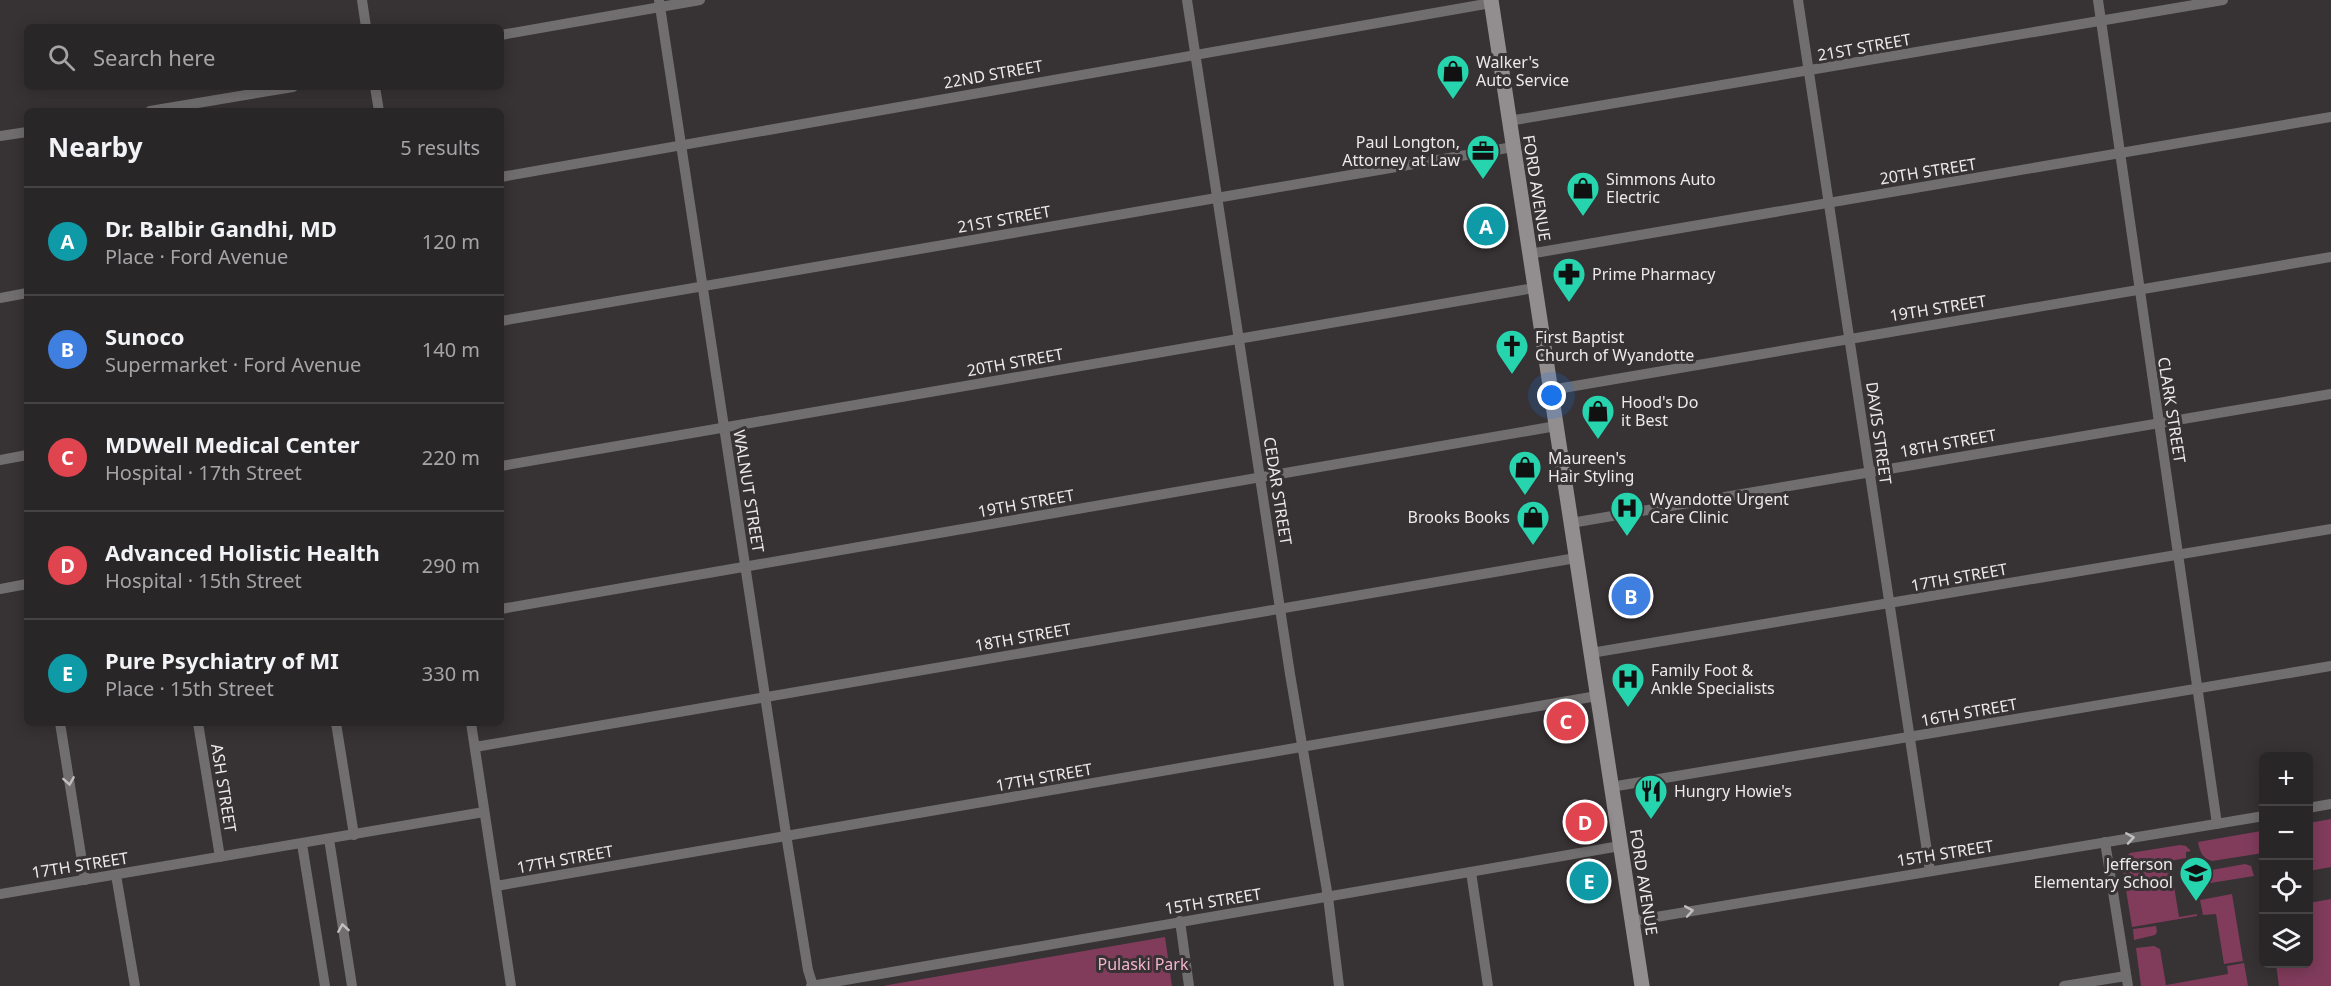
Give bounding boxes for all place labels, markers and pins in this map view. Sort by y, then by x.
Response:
place label: Walker's Auto Service [1476,51,1569,91]
shop icon: Walker's Auto Service [1435,53,1471,100]
place label: Paul Longton, Attorney at Law [1342,131,1460,171]
office icon: Paul Longton, Attorney at Law [1465,133,1501,180]
place label: Simmons Auto Electric [1606,168,1716,208]
shop icon: Simmons Auto Electric [1565,170,1601,217]
pin: A [1466,204,1506,248]
pharmacy icon: Prime Pharmacy [1551,256,1587,303]
place label: Prime Pharmacy [1592,263,1716,285]
place label: First Baptist Church of Wyandotte [1535,326,1694,366]
church icon: First Baptist Church of Wyandotte [1494,328,1530,375]
place label: Hood's Do it Best [1621,391,1698,431]
shop icon: Hood's Do it Best [1580,393,1616,440]
place label: Maureen's Hair Styling [1548,447,1634,487]
shop icon: Maureen's Hair Styling [1507,449,1543,496]
place label: Wyandotte Urgent Care Clinic [1650,488,1789,528]
hospital icon: Wyandotte Urgent Care Clinic [1609,490,1645,537]
shop icon: Brooks Books [1515,499,1551,546]
place label: Brooks Books [1408,506,1510,528]
pin: B [1612,574,1650,618]
place label: Family Foot & Ankle Specialists [1651,659,1775,699]
hospital icon: Family Foot & Ankle Specialists [1610,661,1646,708]
pin: C [1546,698,1586,744]
restaurant icon: Hungry Howie's [1633,773,1669,820]
place label: Hungry Howie's [1674,780,1792,802]
pin: D [1566,800,1604,844]
place label: Jefferson Elementary School [2034,853,2173,893]
school or university icon: Jefferson Elementary School [2178,855,2214,902]
pin: E [1570,858,1608,904]

